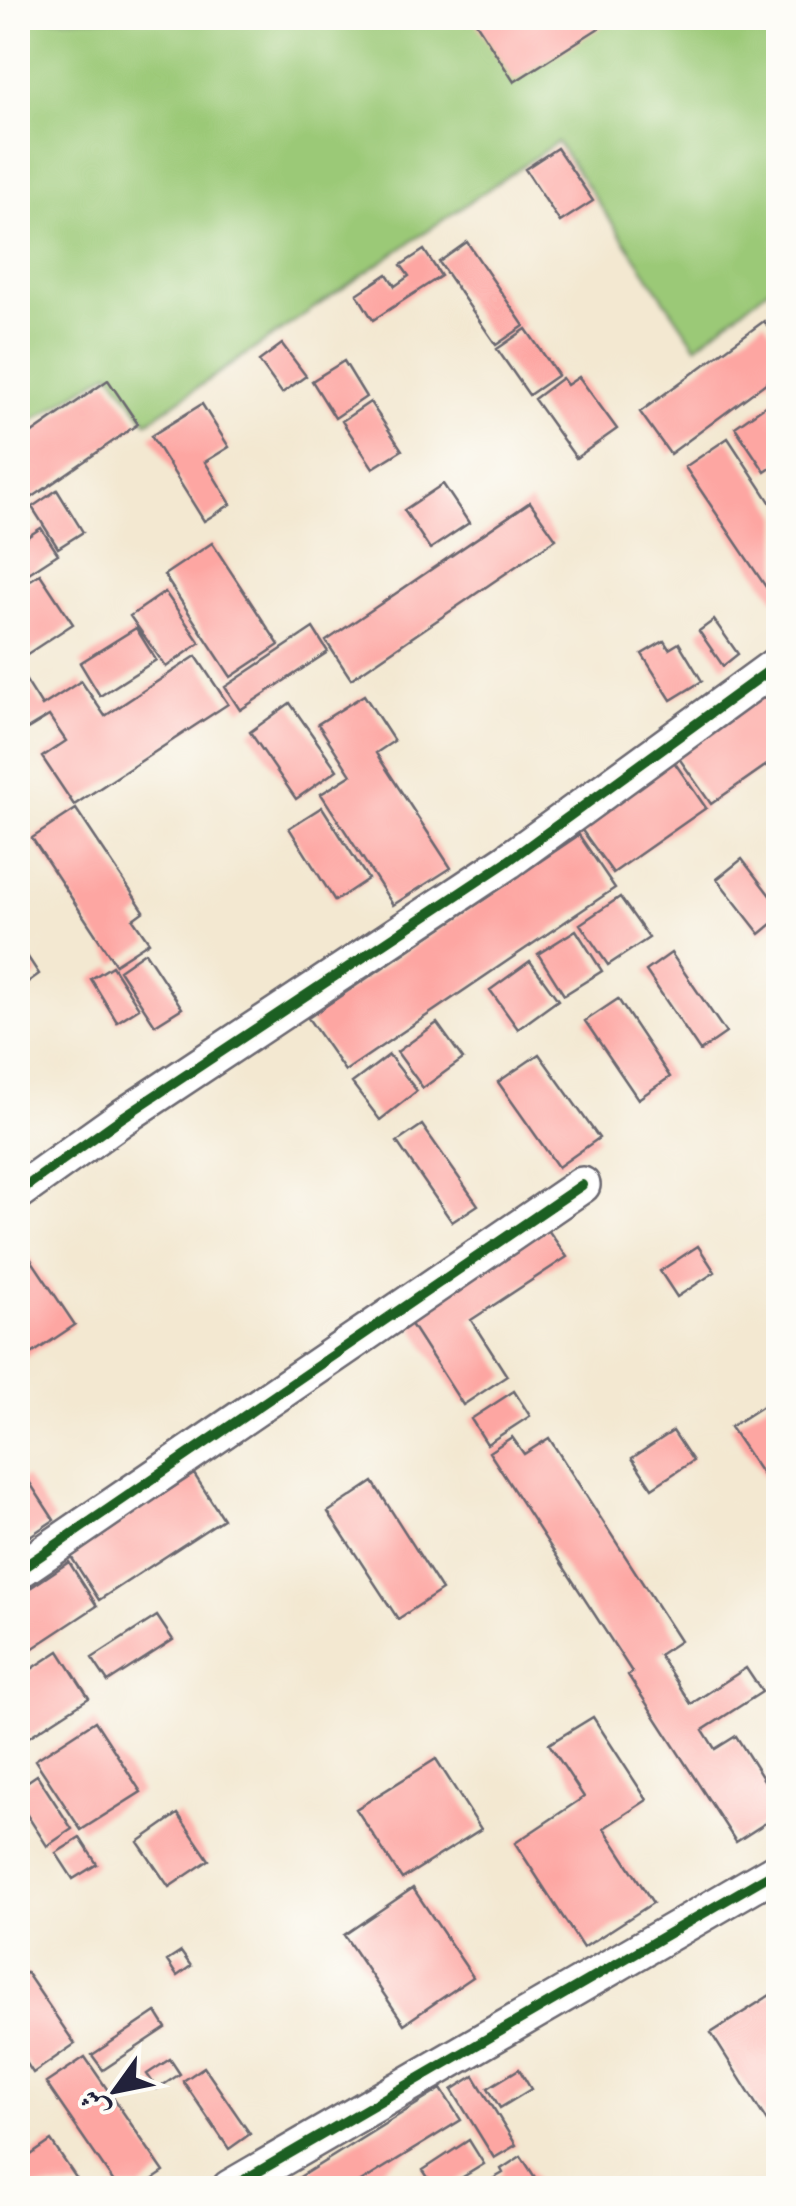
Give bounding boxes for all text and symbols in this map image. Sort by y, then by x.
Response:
north arrow [65,2041,165,2141]
text: ش [71,2082,118,2126]

